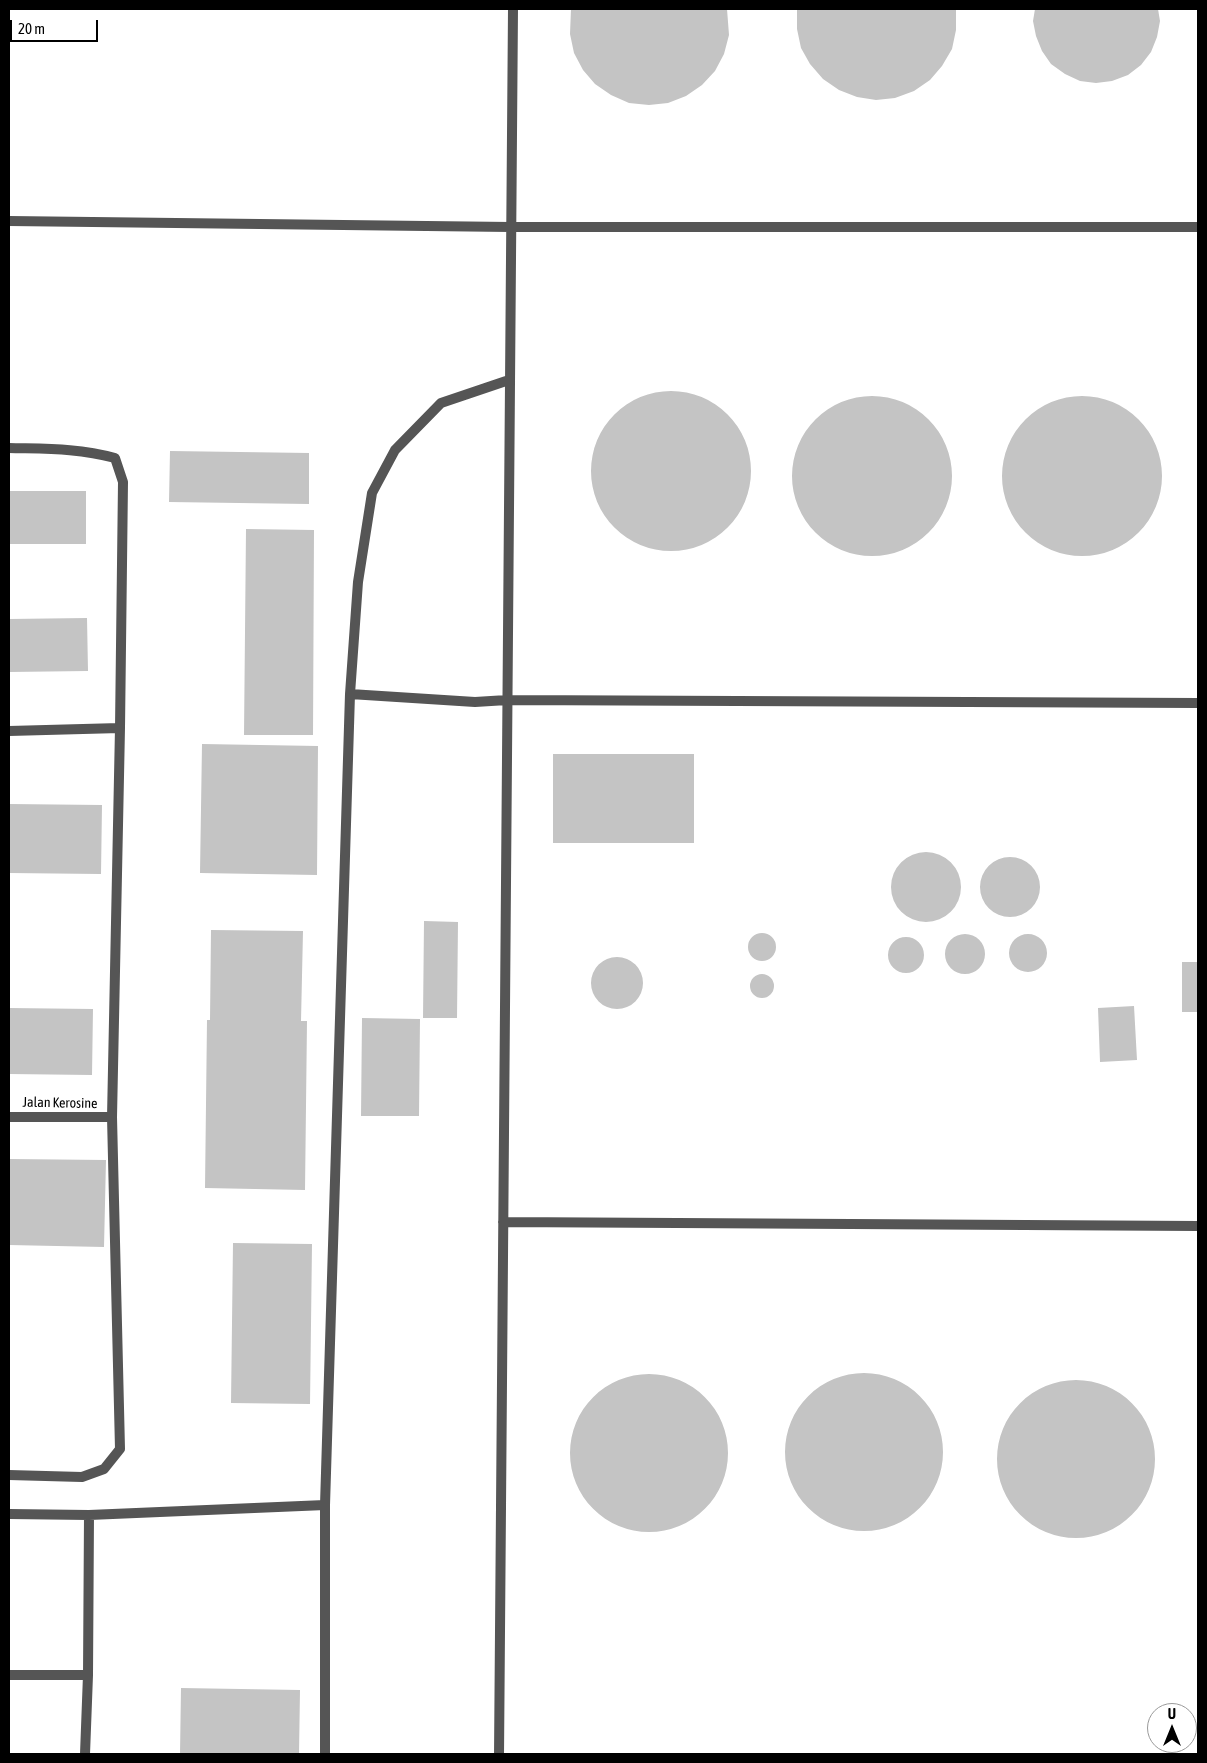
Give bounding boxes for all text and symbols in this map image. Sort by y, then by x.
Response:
scale bar [12,10,100,42]
text: 20 m [18,20,45,37]
street label: Jalan Kerosine [22,1094,98,1112]
north arrow [1147,1703,1197,1753]
text: U [1168,1706,1176,1722]

